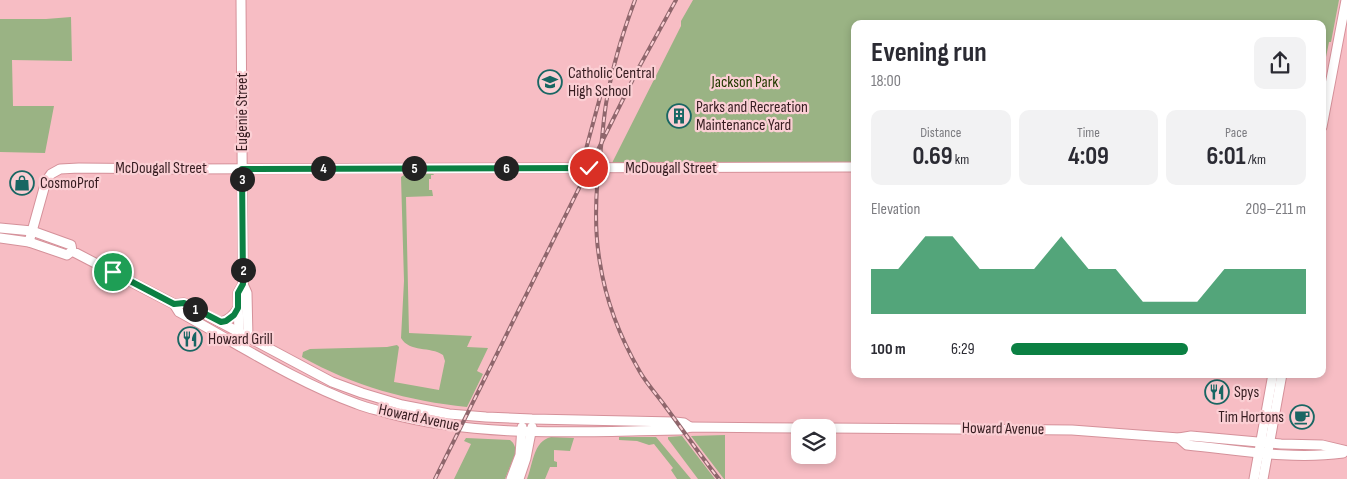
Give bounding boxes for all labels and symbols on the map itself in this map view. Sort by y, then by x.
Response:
place label: Catholic Central High School [568,64,655,101]
school or university icon: Catholic Central High School [537,69,563,95]
street label: Eugenie Street [233,73,252,151]
park label: Jackson Park [711,73,778,92]
place label: Parks and Recreation Maintenance Yard [696,98,808,135]
building icon: Parks and Recreation Maintenance Yard [666,103,692,129]
pin [568,147,610,189]
pin: 4 [310,156,336,180]
pin: 5 [402,156,426,180]
pin: 6 [494,156,518,180]
street label: McDougall Street [115,159,207,178]
street label: McDougall Street [625,159,717,178]
pin: 3 [230,166,254,192]
shop icon: CosmoProf [9,170,35,196]
place label: CosmoProf [40,174,100,193]
pin [92,251,134,293]
pin: 2 [230,258,256,282]
pin: 1 [182,296,208,322]
restaurant icon: Howard Grill [177,326,203,352]
place label: Howard Grill [208,330,273,349]
restaurant icon: Spys [1204,379,1230,405]
place label: Spys [1234,383,1260,402]
street label: Howard Avenue [377,400,461,436]
cafe icon: Tim Hortons [1289,404,1315,430]
place label: Tim Hortons [1218,408,1284,427]
street label: Howard Avenue [962,419,1044,439]

